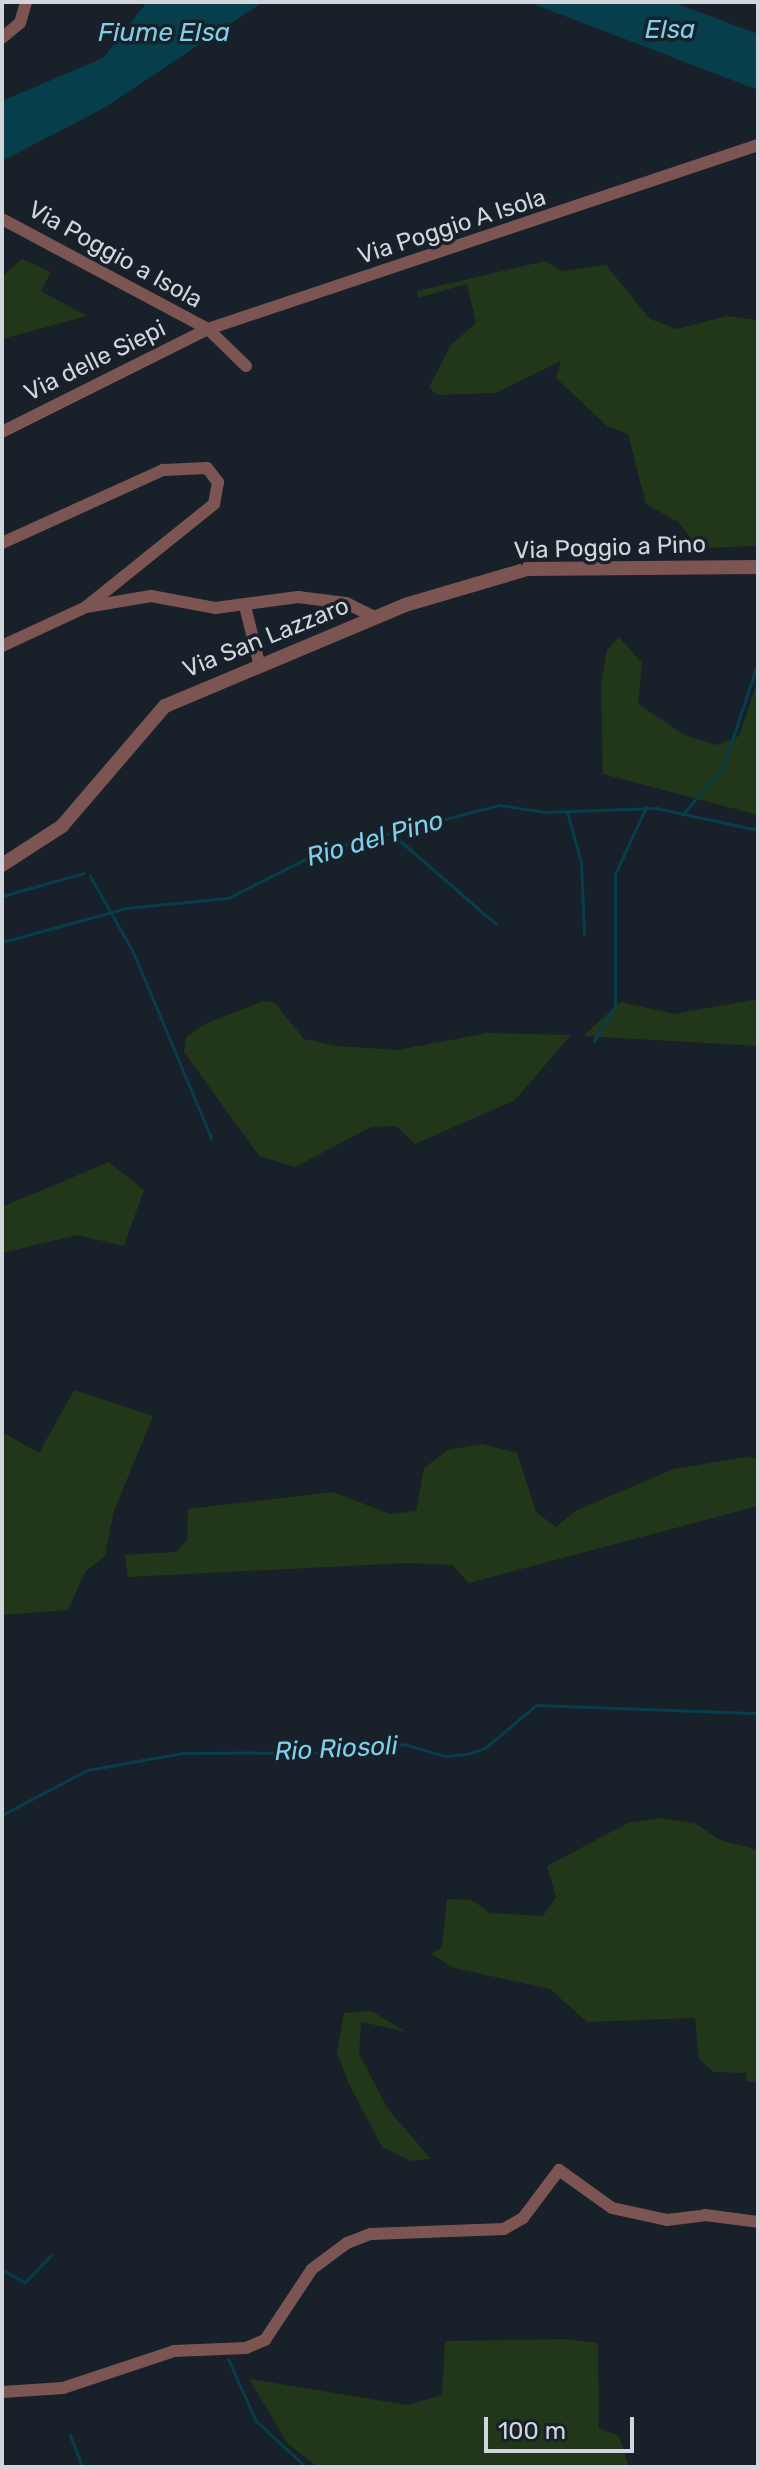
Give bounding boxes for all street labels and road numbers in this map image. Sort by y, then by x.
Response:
street label: Via Poggio A Isola [354,183,550,271]
street label: Via Poggio a Isola [23,195,207,315]
street label: Via delle Siepi [20,314,170,408]
street label: Via Poggio a Pino [513,530,707,566]
street label: Via San Lazzaro [179,592,353,684]

